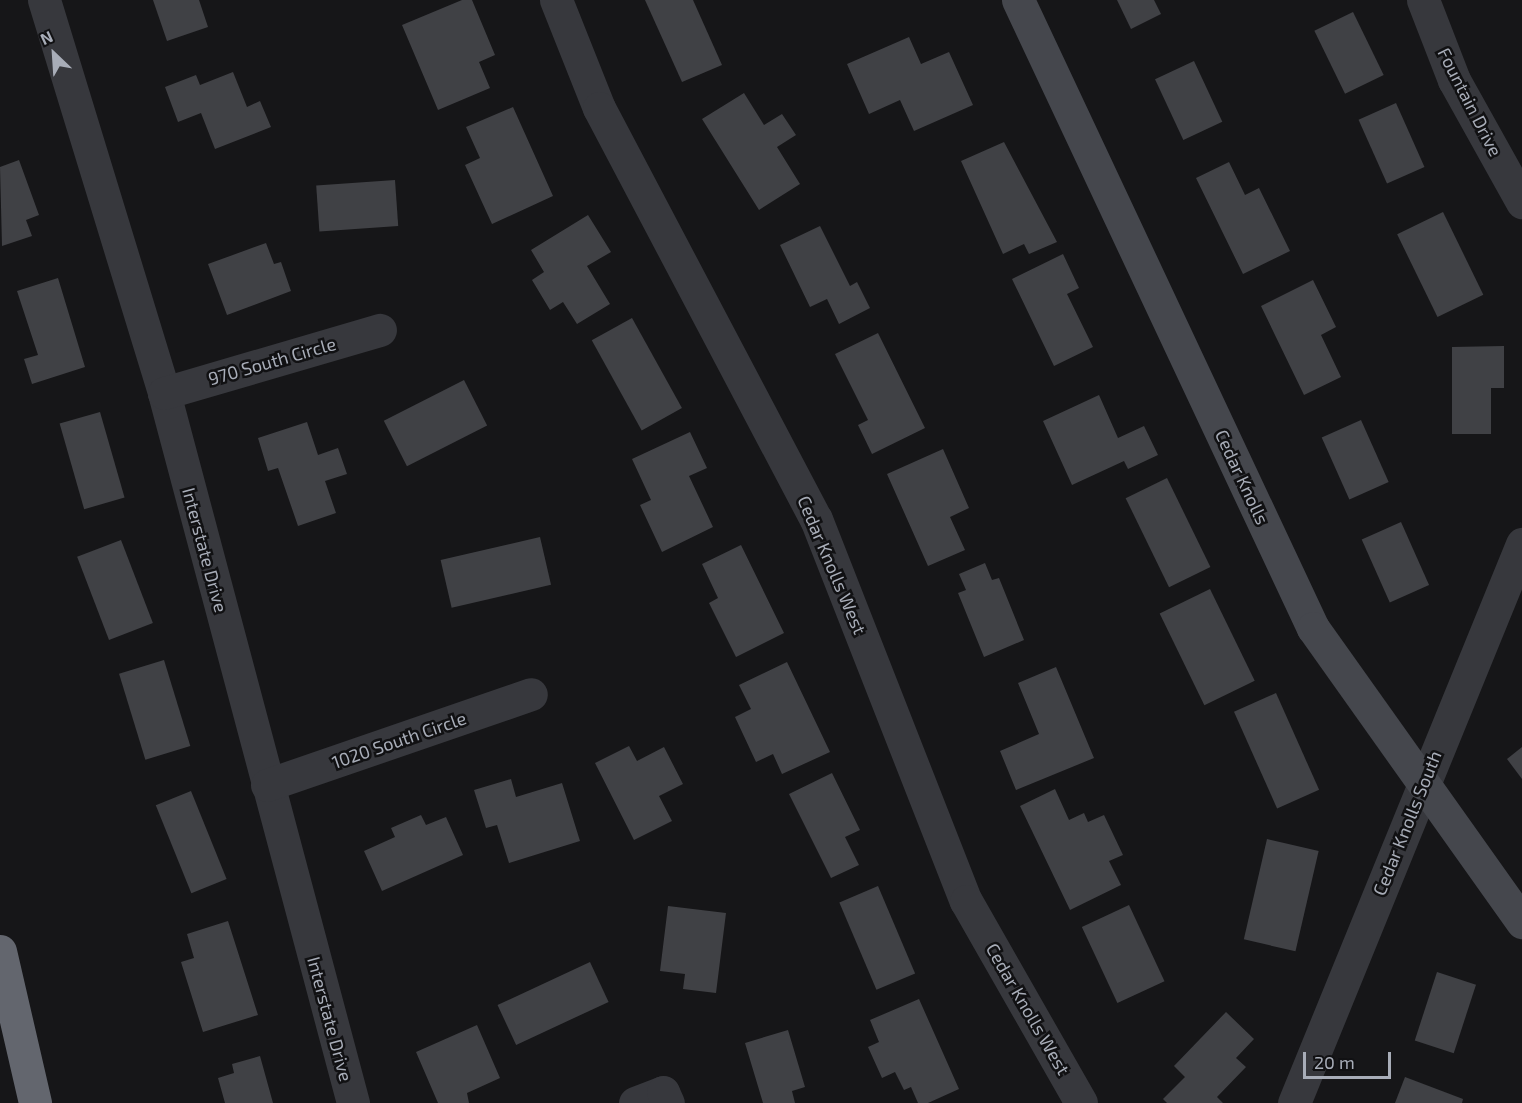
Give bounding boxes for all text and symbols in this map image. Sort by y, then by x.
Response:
north arrow [24,24,84,84]
text: N [37,26,55,48]
street label: Fountain Drive [1433,44,1507,160]
street label: 970 South Circle [206,332,338,390]
street label: Cedar Knolls [1211,426,1273,528]
street label: Interstate Drive [178,485,232,615]
street label: Cedar Knolls West [793,492,871,638]
street label: 1020 South Circle [329,707,469,773]
street label: Cedar Knolls South [1368,747,1446,899]
street label: Cedar Knolls West [981,939,1075,1079]
street label: Interstate Drive [303,954,357,1084]
scale bar [1306,1040,1394,1078]
text: 20 m [1314,1051,1355,1073]

